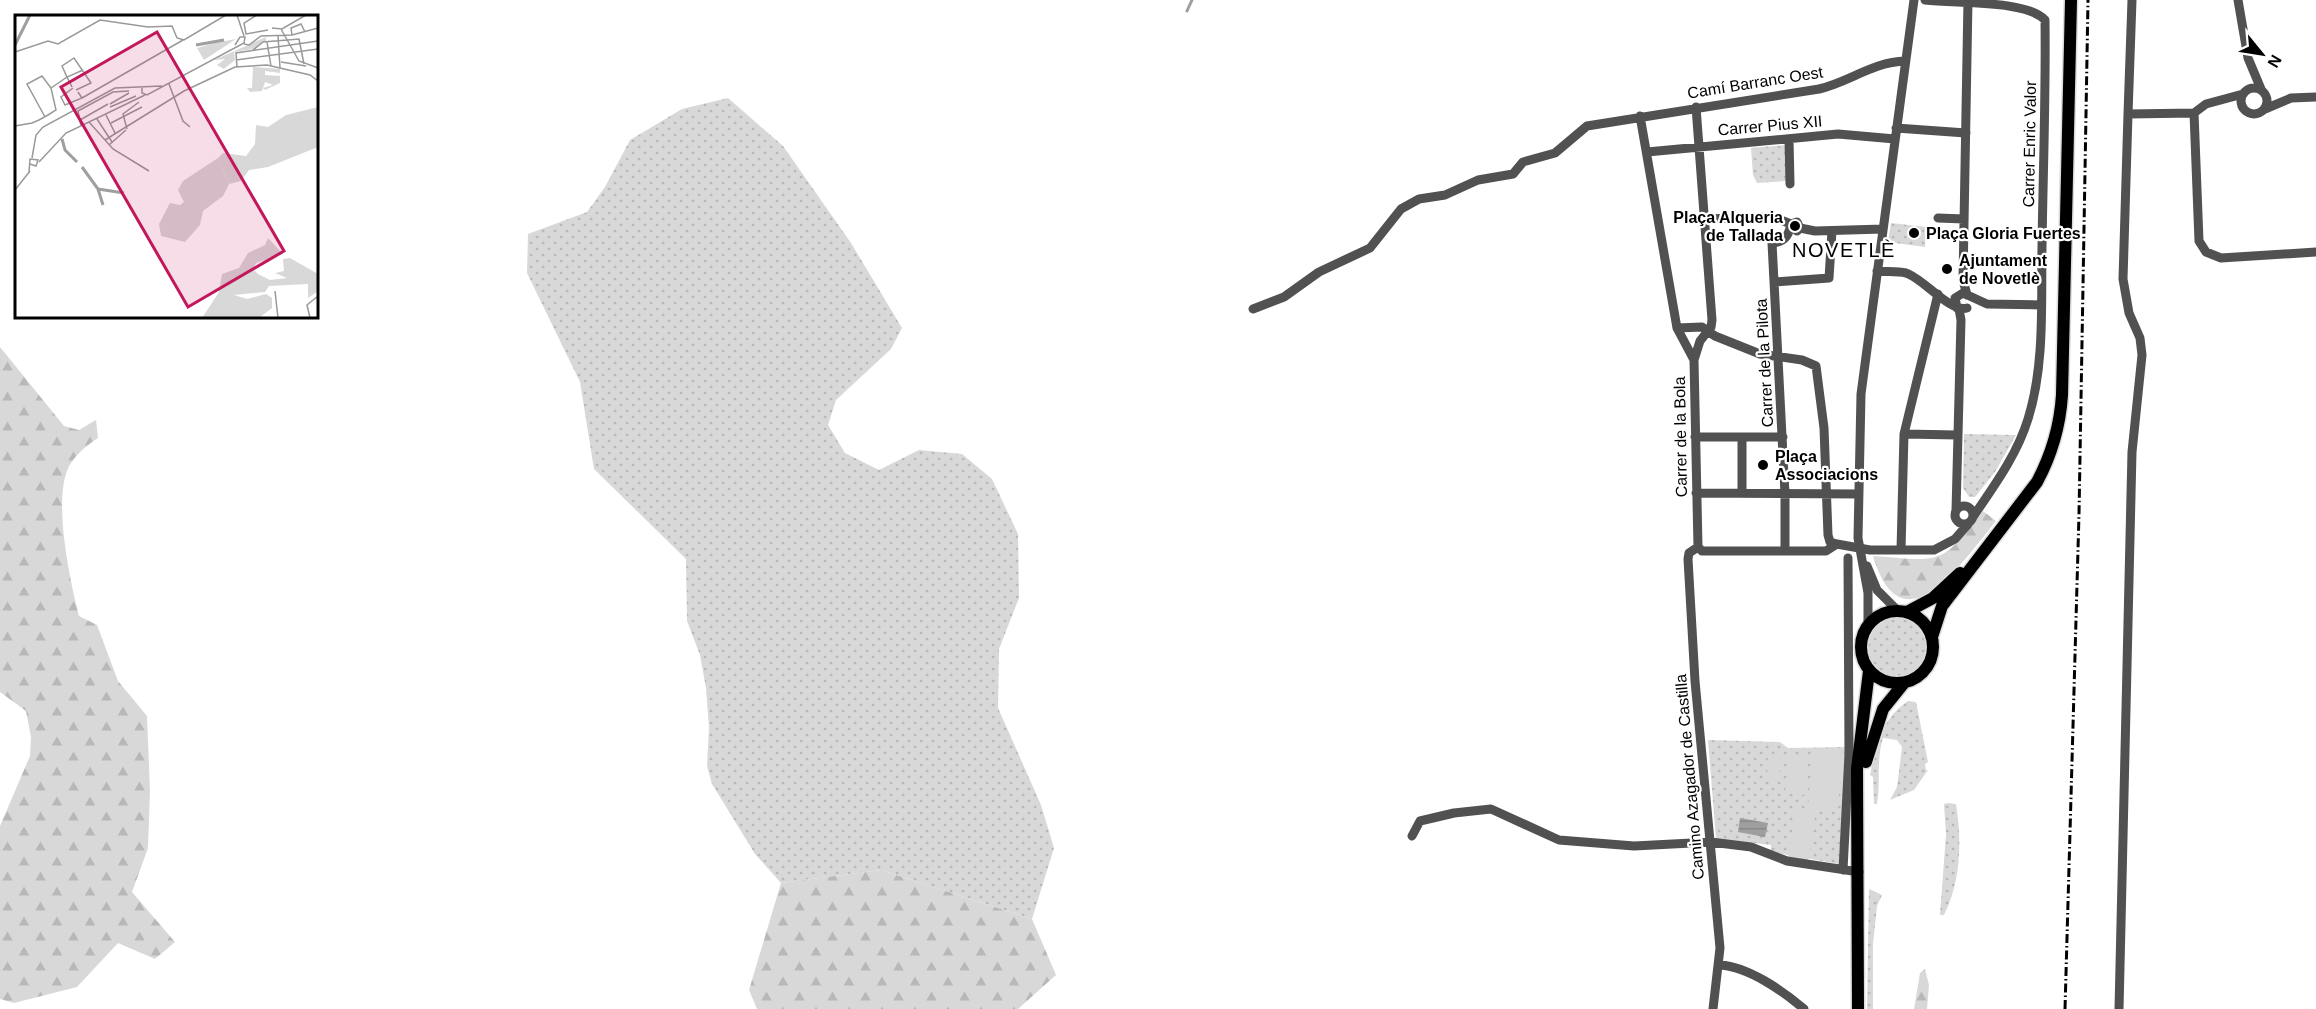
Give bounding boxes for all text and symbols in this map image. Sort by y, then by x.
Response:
inset map [15,15,318,318]
north arrow [2232,24,2292,84]
text: N [2264,52,2285,71]
street label: Camí Barranc Oest [1686,63,1825,102]
street label: Carrer Enric Valor [2020,80,2039,208]
street label: Carrer Pius XII [1717,112,1823,139]
place label: Plaça Alqueria de Tallada [1673,209,1783,244]
marker: Plaça Alqueria de Tallada [1788,219,1802,233]
place label: Plaça Gloria Fuertes [1926,225,2081,242]
marker: Plaça Gloria Fuertes [1907,226,1921,240]
district label: NOVETLÈ [1792,239,1896,261]
place label: Ajuntament de Novetlè [1959,252,2048,287]
marker: Ajuntament de Novetlè [1940,262,1954,276]
street label: Carrer de la Pilota [1753,298,1776,428]
street label: Carrer de la Bola [1671,376,1690,498]
place label: Plaça Associacions [1775,448,1878,483]
marker: Plaça Associacions [1756,458,1770,472]
street label: Camino Azagador de Castilla [1672,673,1707,880]

